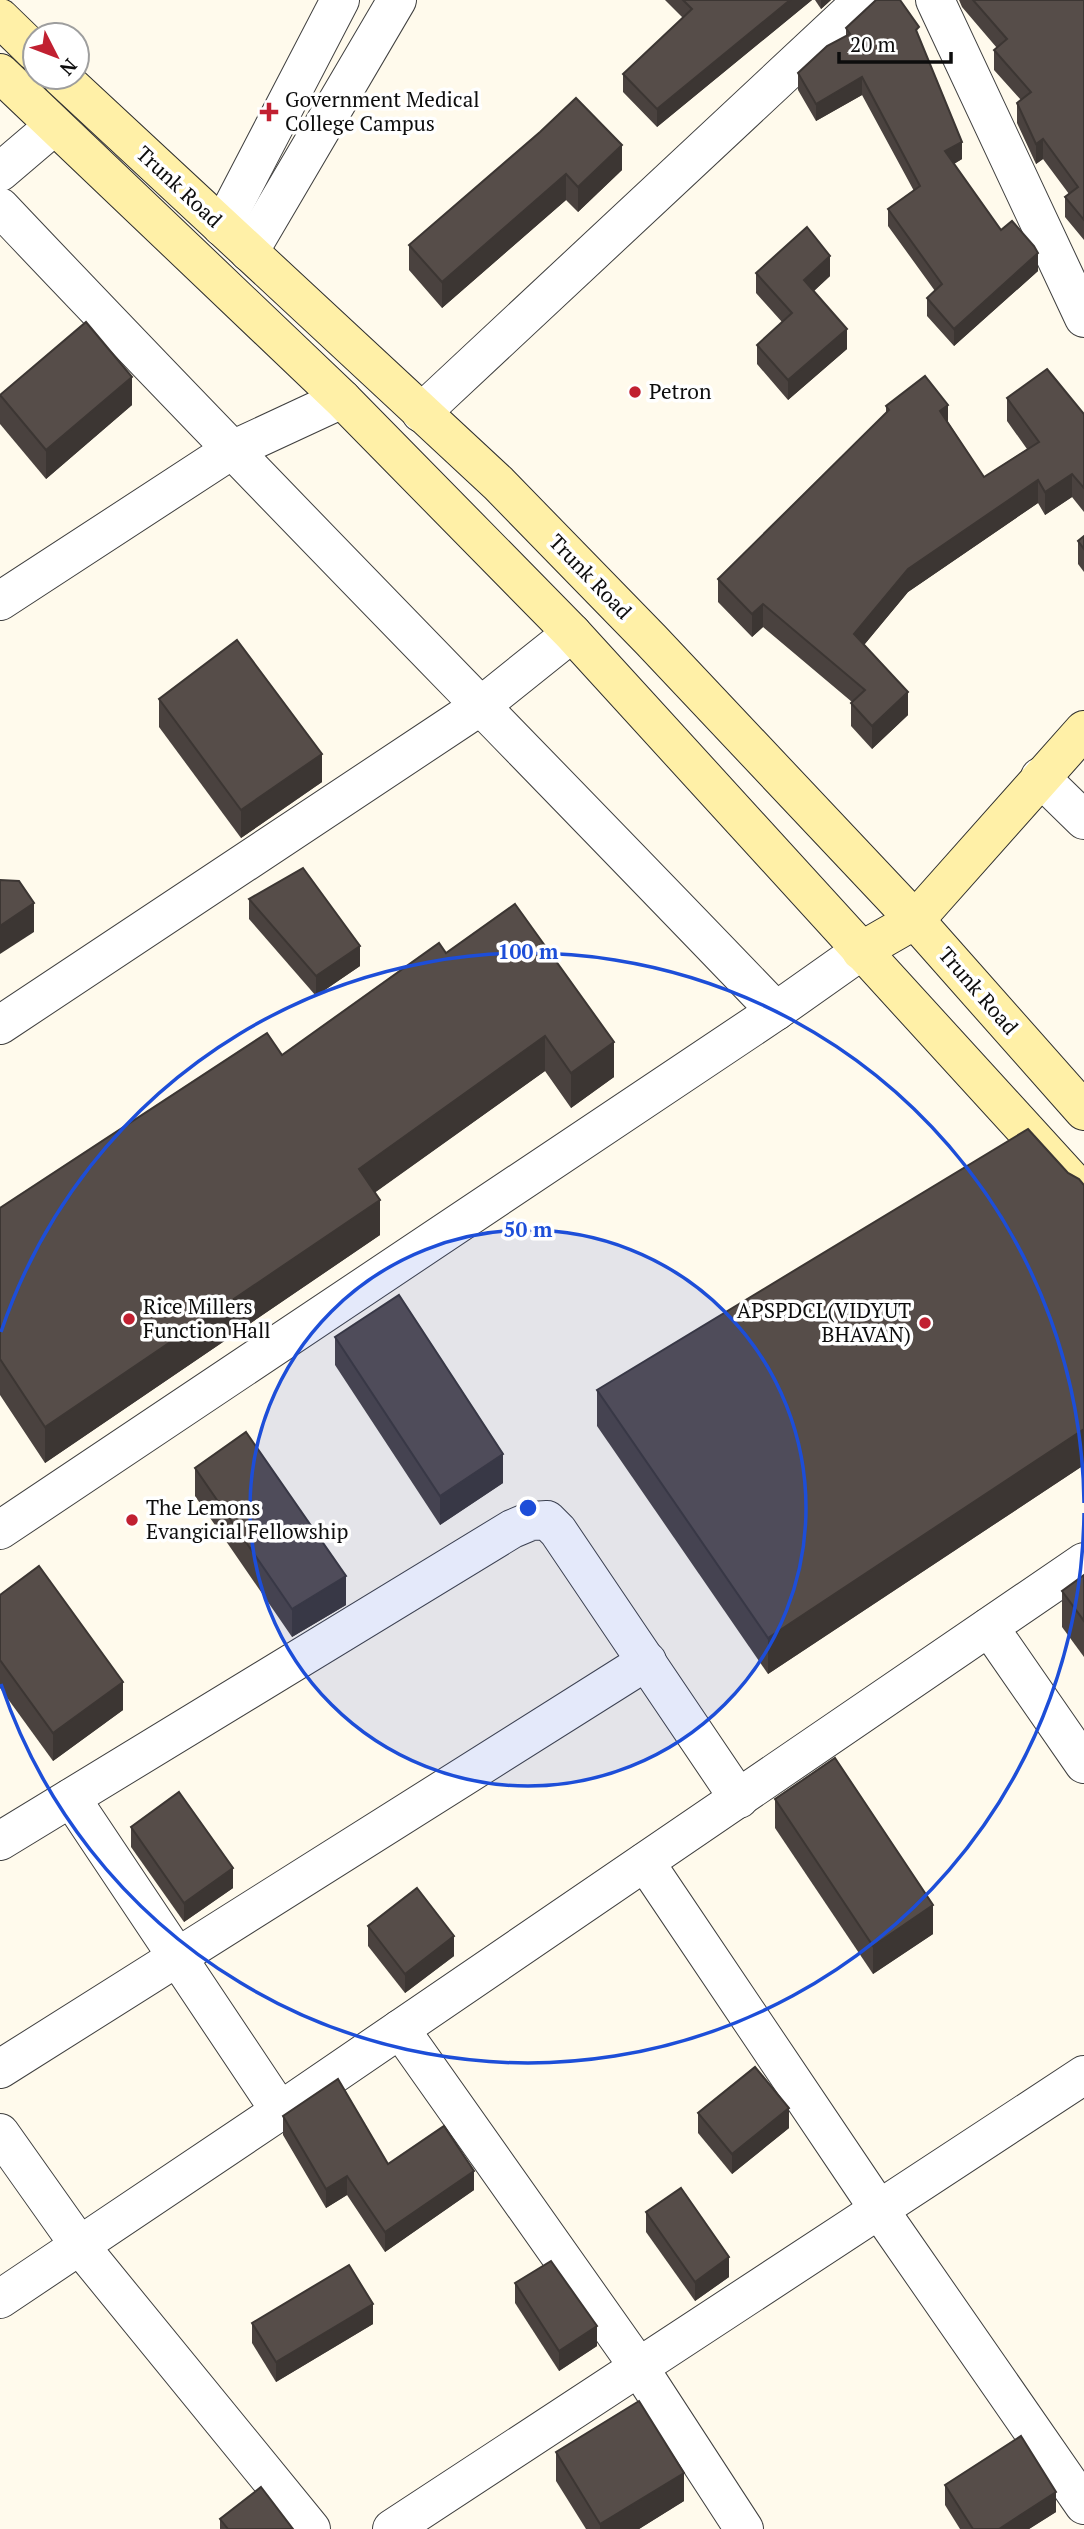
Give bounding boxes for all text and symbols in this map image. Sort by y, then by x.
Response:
north arrow [21,21,91,91]
scale bar [839,21,951,65]
text: 20 m [850,30,896,58]
text: N [54,54,83,82]
place label: Government Medical College Campus [285,85,480,137]
marker: Government Medical College Campus [259,102,279,122]
street label: Trunk Road [131,139,229,233]
place label: Petron [649,377,712,405]
marker: Petron [627,384,643,400]
street label: Trunk Road [543,528,638,625]
text: 100 m [498,937,559,965]
street label: Trunk Road [933,940,1025,1040]
text: 50 m [504,1215,553,1243]
place label: Rice Millers Function Hall [143,1292,271,1344]
place label: APSPDCL(VIDYUT BHAVAN) [737,1296,911,1348]
marker: Rice Millers Function Hall [121,1311,137,1327]
marker: APSPDCL(VIDYUT BHAVAN) [917,1315,933,1331]
place label: The Lemons Evangicial Fellowship [146,1493,348,1545]
centre of rings [516,1496,540,1520]
marker: The Lemons Evangicial Fellowship [124,1512,140,1528]

